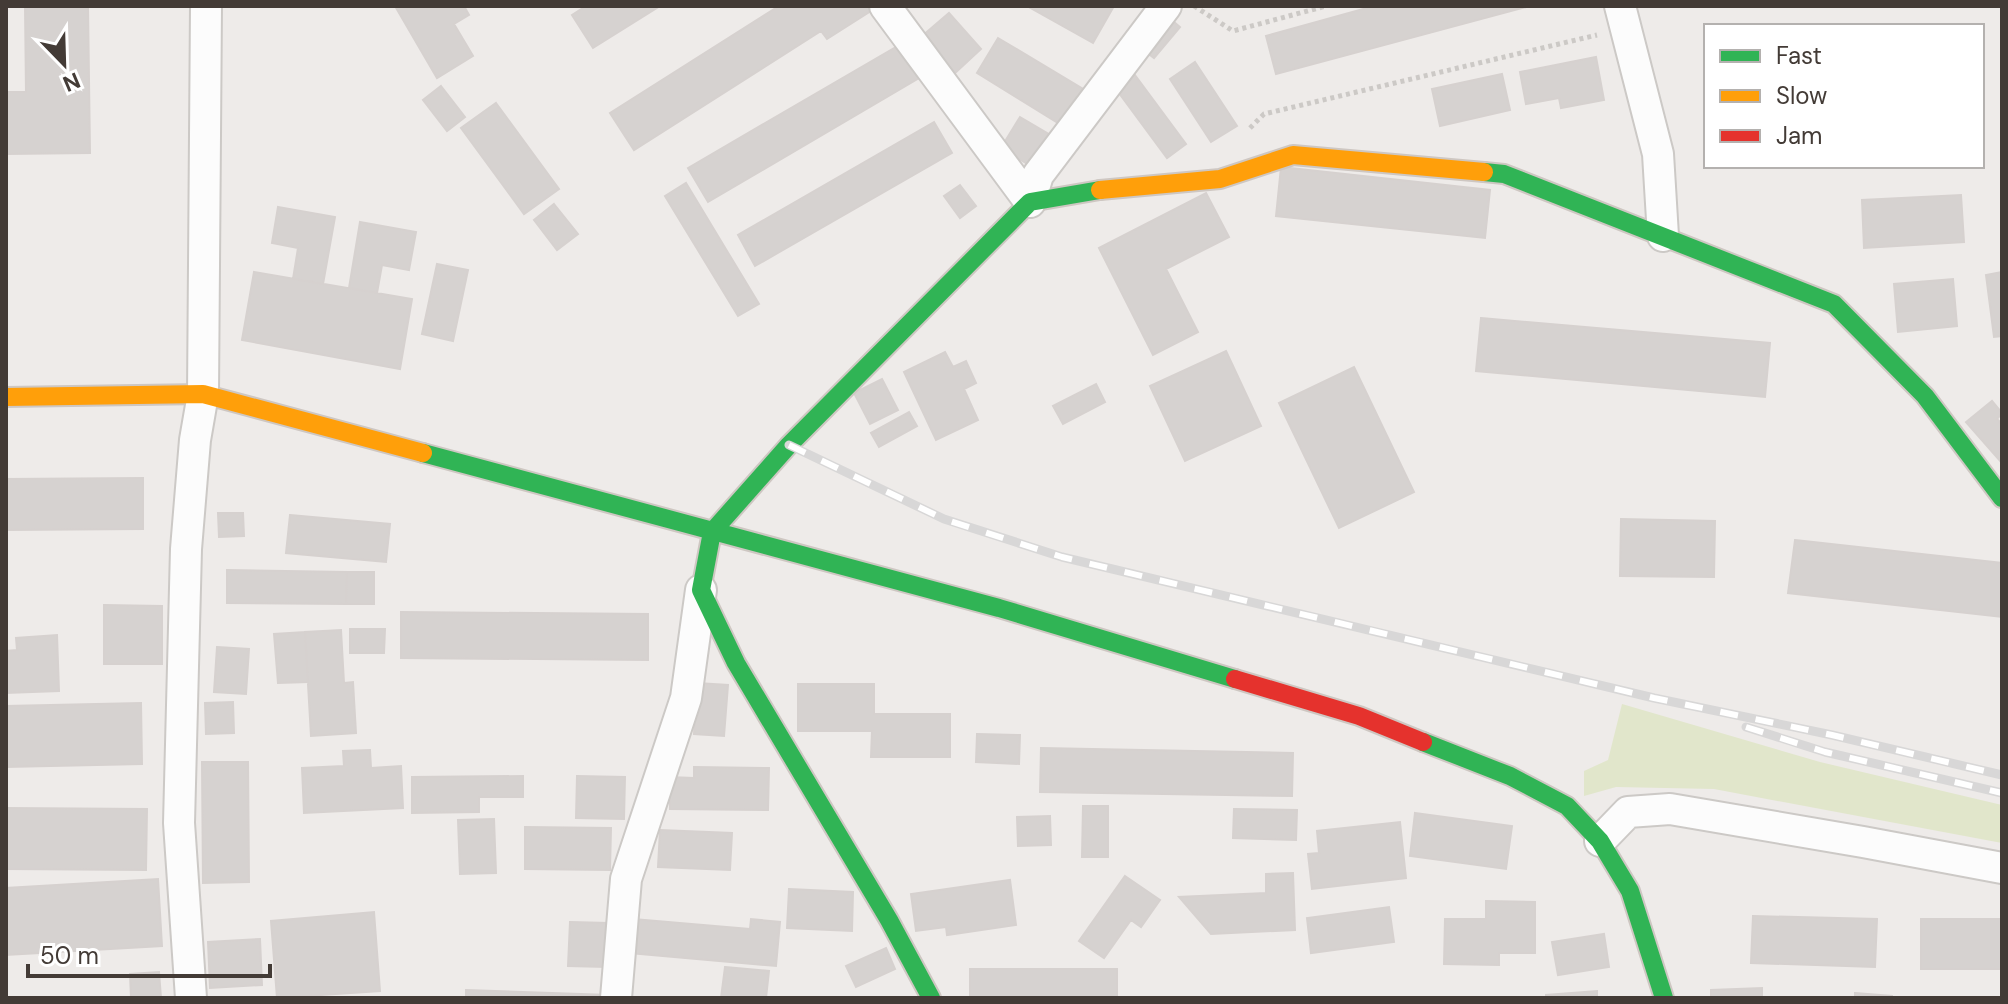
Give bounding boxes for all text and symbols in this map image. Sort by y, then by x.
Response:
north arrow [24,24,104,104]
legend [1704,24,1984,168]
text: Fast [1776,40,1822,71]
text: N [59,65,85,98]
text: Slow [1776,80,1827,111]
text: Jam [1776,120,1822,151]
scale bar [28,928,270,978]
text: 50 m [40,940,99,971]

